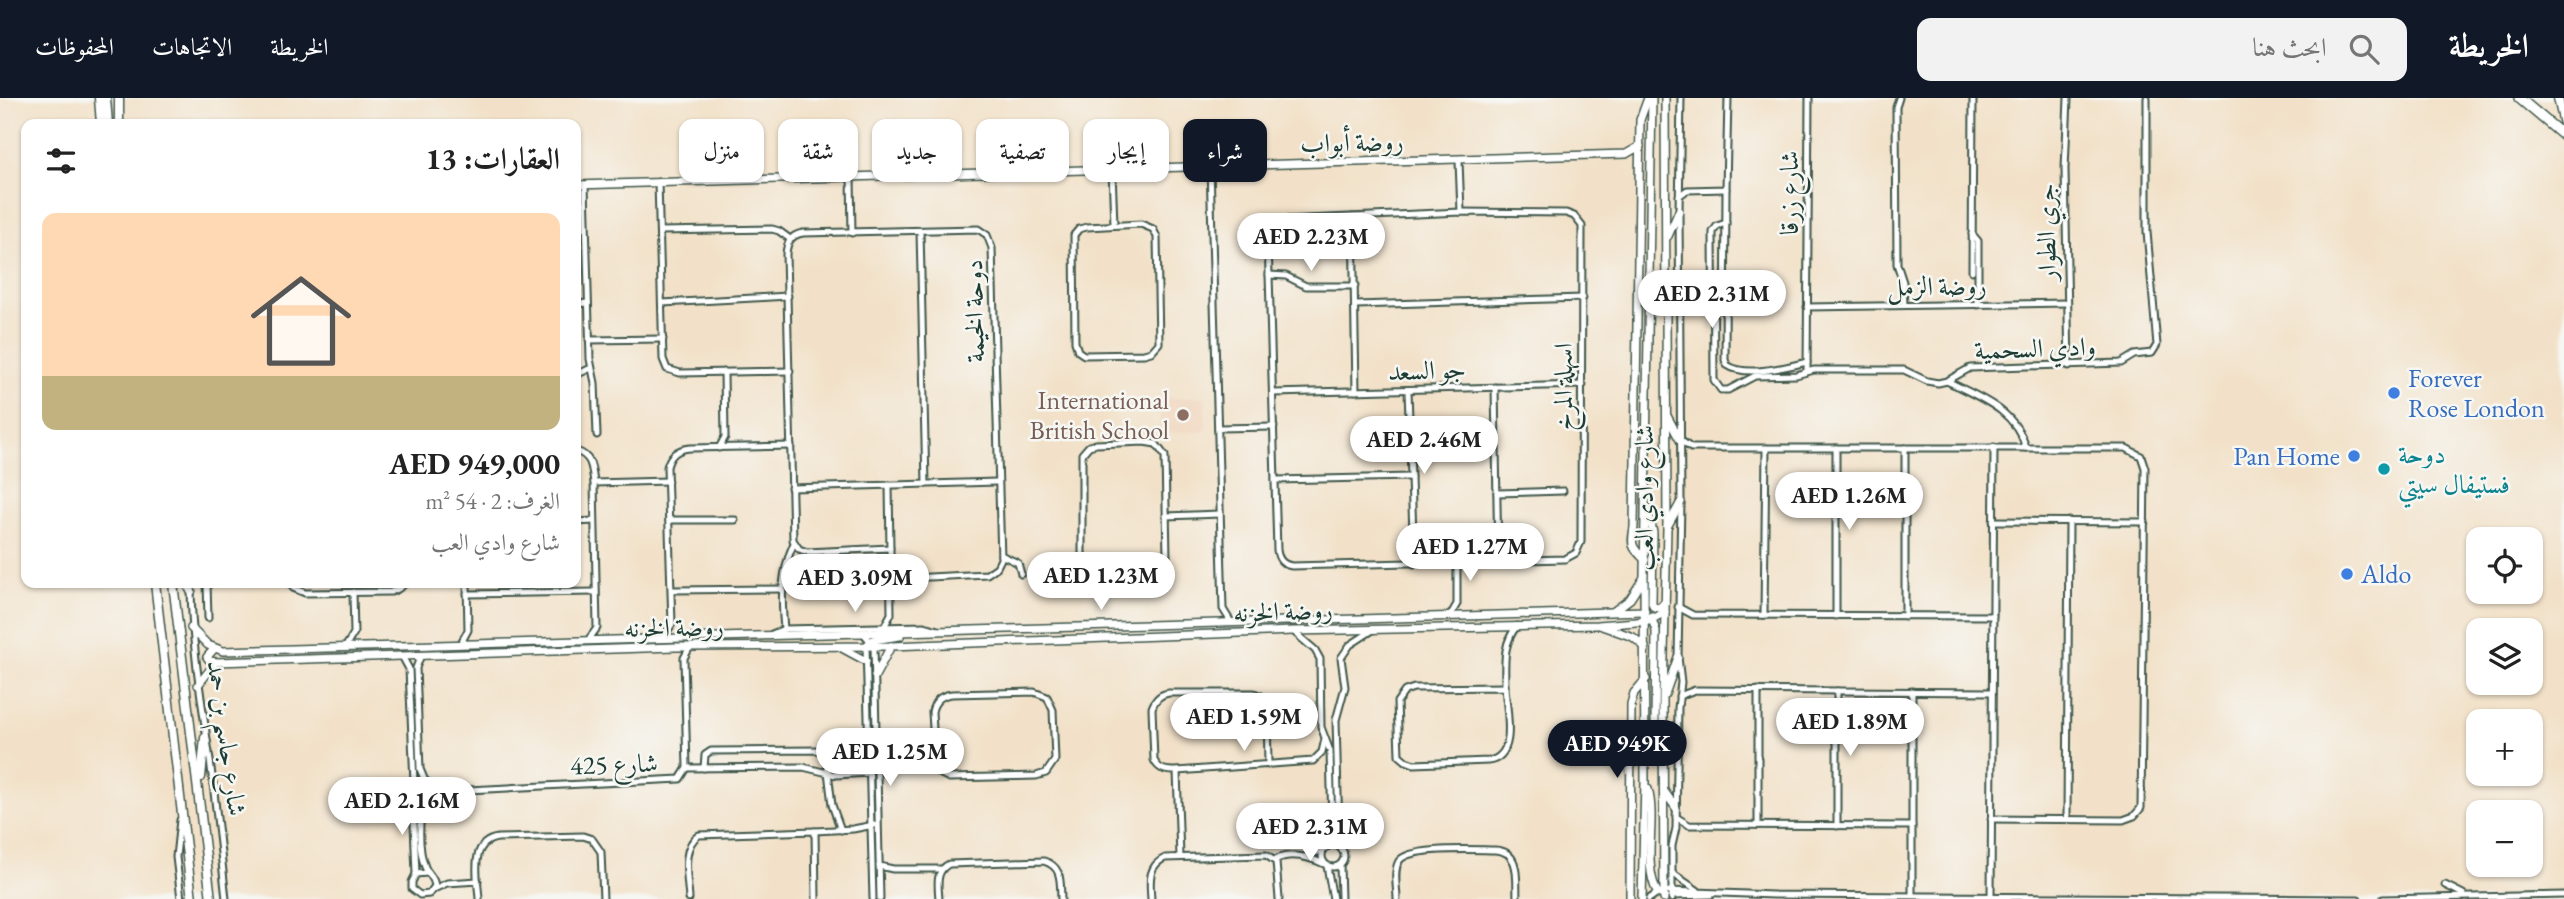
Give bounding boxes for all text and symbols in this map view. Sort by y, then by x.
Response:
search box [1917,18,2407,81]
text: الخريطة [2449,24,2529,67]
text: ابحث هنا [2252,30,2327,64]
icon: search [2345,30,2383,68]
text: المحفوظات [35,31,114,62]
text: الاتجاهات [152,31,232,62]
text: الخريطة [270,31,329,62]
chip: منزل [679,119,764,182]
chip: شقة [778,119,858,182]
chip: جديد [872,119,962,182]
chip: تصفية [976,119,1069,182]
chip: إيجار [1083,119,1169,182]
chip: شراء [1183,119,1267,182]
street label: روضة أبواب [1300,124,1404,160]
text: العقارات: 13 [425,139,560,178]
icon: filters [42,142,80,180]
street label: شارع زرقا [1772,151,1811,235]
street label: جري الطوار [2028,183,2068,284]
pin: AED 2.23M [1231,214,1391,273]
text: AED 2.23M [1253,221,1369,251]
icon: home [238,258,364,384]
street label: دوحة الخيمة [956,259,992,363]
street label: روضة الزمل [1887,268,1987,305]
pin: AED 2.31M [1632,271,1792,330]
text: AED 2.31M [1654,278,1770,308]
street label: وادي السحمية [1974,329,2097,371]
street label: اسهلة المرخ [1546,343,1587,431]
street label: جو السعد [1387,352,1467,388]
place label: Forever Rose London [2408,361,2545,425]
place label: International British School [1030,383,1169,447]
marker: Forever Rose London [2386,385,2402,401]
marker: International British School [1175,407,1191,423]
pin: AED 2.46M [1344,416,1504,476]
text: AED 2.46M [1366,424,1482,454]
street label: شارع وادي العب [1627,425,1666,571]
place label: دوحة فستيفال سيتي [2398,437,2510,508]
place label: Pan Home [2233,439,2340,473]
text: AED 949,000 [389,444,560,483]
marker: Pan Home [2346,448,2362,464]
marker: دوحة فستيفال سيتي [2376,461,2392,477]
pin: AED 1.26M [1769,472,1929,532]
text: AED 1.26M [1791,480,1907,510]
text: الغرف: 2 · 54 m² [425,486,560,516]
pin: AED 1.27M [1390,524,1550,583]
text: شارع وادي العب [431,527,560,557]
map controls [2466,527,2543,877]
button: locate [2466,527,2543,604]
text: AED 1.27M [1412,531,1528,561]
pin: AED 1.23M [1021,552,1181,612]
pin: AED 3.09M [775,554,935,614]
place label: Aldo [2360,557,2411,591]
text: AED 1.23M [1043,560,1159,590]
text: AED 3.09M [797,562,913,592]
marker: Aldo [2339,566,2355,582]
street label: روضة الخزنه [1233,592,1333,630]
street label: روضة الخزنه [624,609,724,645]
button: layers [2466,618,2543,695]
street label: شارع جاسم بن حمد [190,658,255,819]
pin: AED 1.59M [1164,694,1324,753]
pin: AED 1.89M [1770,698,1930,758]
text: AED 1.59M [1186,701,1302,731]
text: AED 1.89M [1792,706,1908,736]
button: + [2466,709,2543,786]
pin: AED 949K [1545,720,1689,780]
pin: AED 1.25M [810,728,970,788]
text: AED 949K [1564,728,1670,758]
text: AED 1.25M [832,736,948,766]
street label: شارع 425 [570,745,659,788]
pin: AED 2.16M [322,778,482,837]
text: AED 2.16M [344,785,460,815]
button: − [2466,800,2543,877]
pin: AED 2.31M [1230,804,1390,863]
text: AED 2.31M [1252,811,1368,841]

